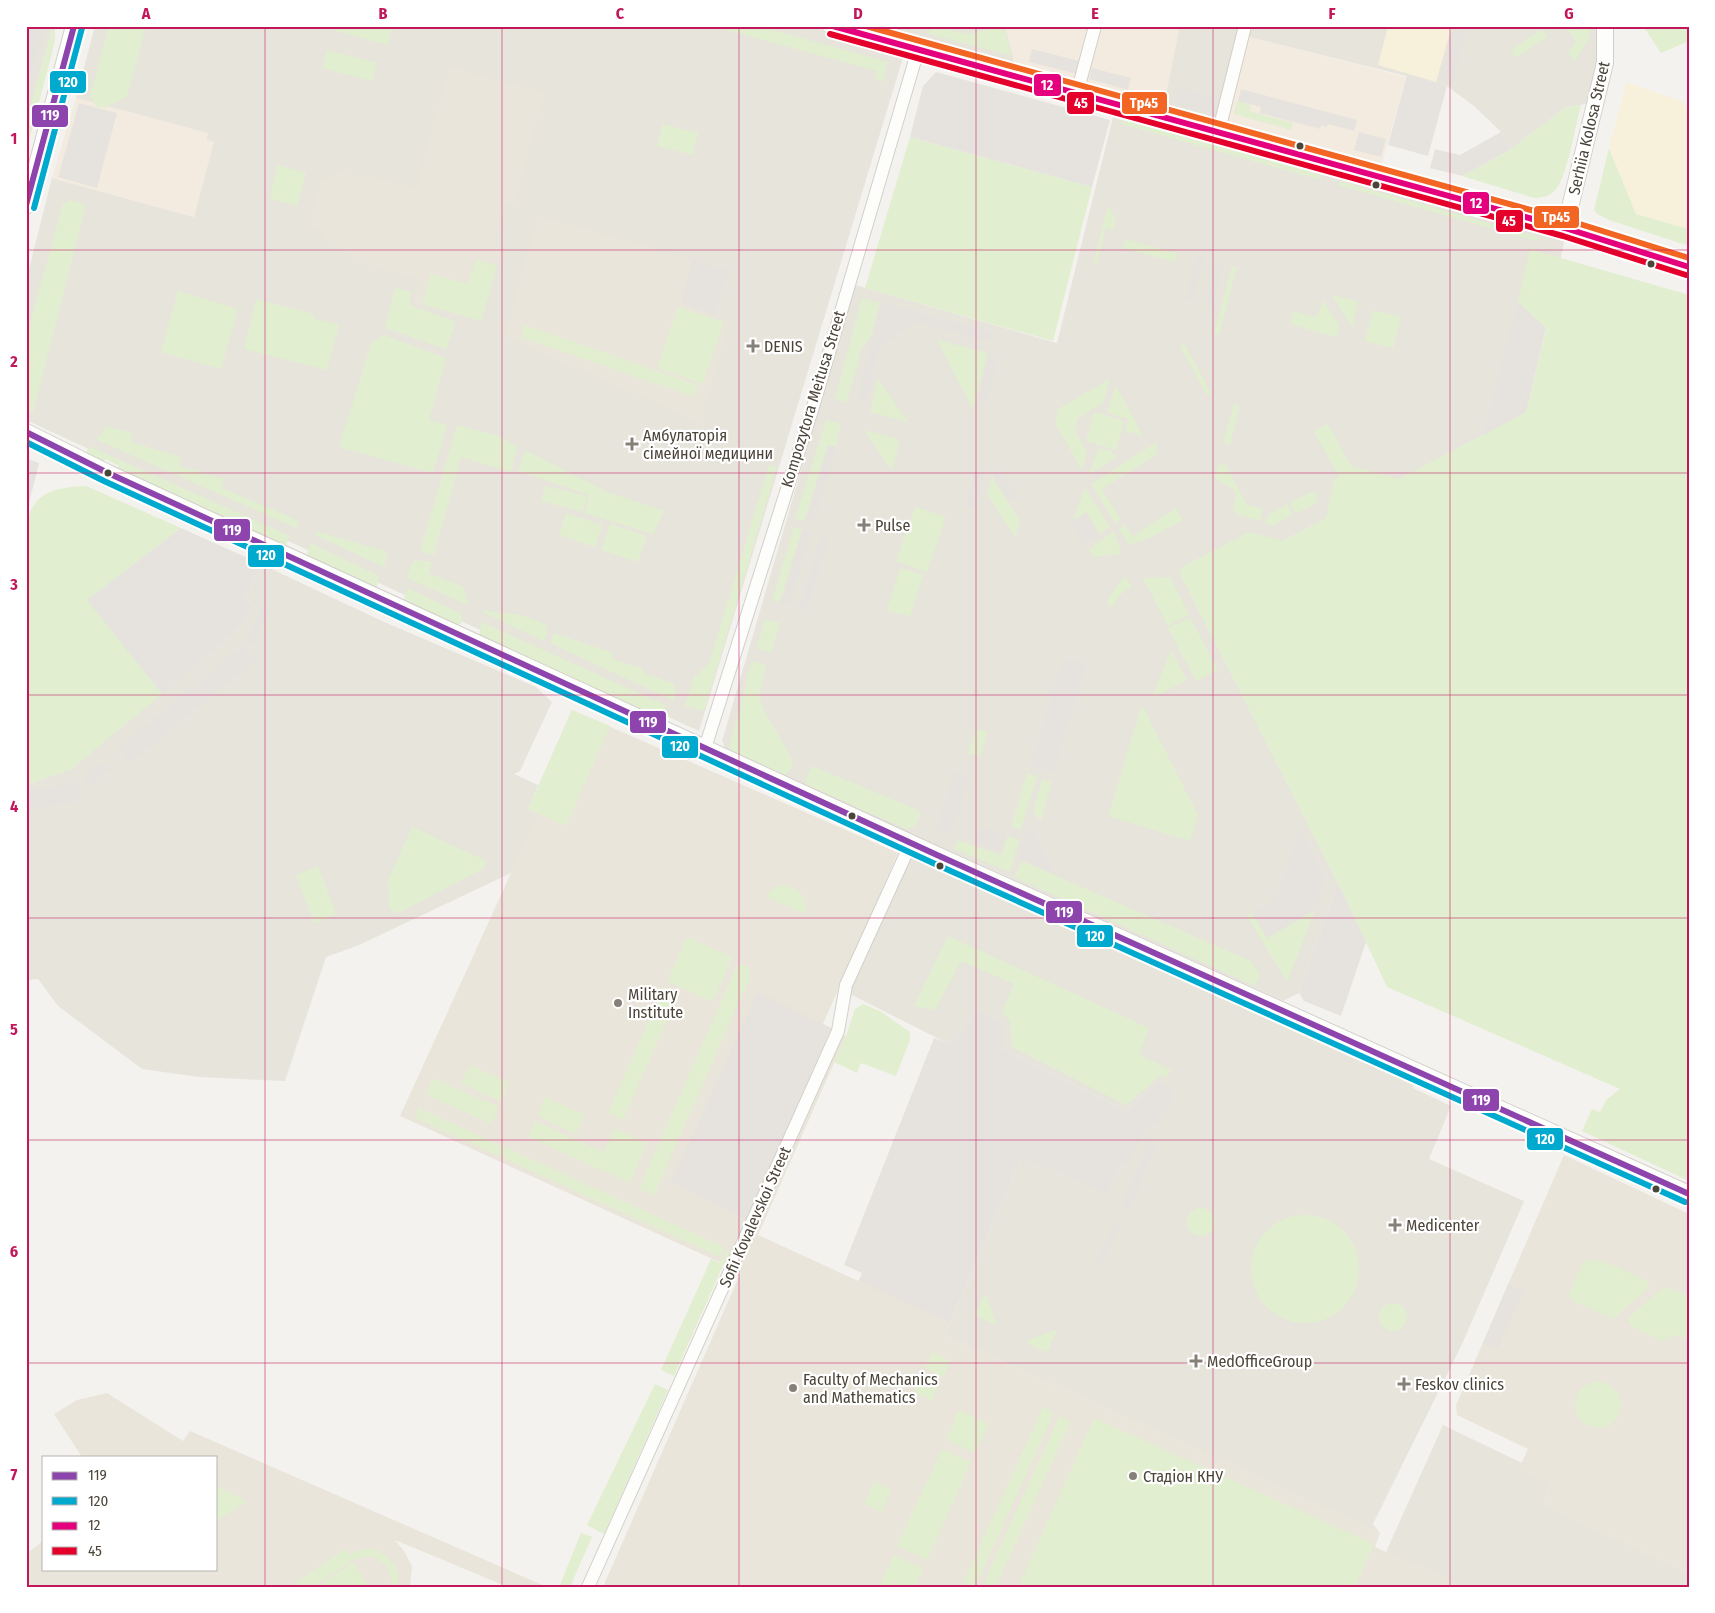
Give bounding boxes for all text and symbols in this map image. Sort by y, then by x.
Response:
text: A [141,4,151,23]
text: B [379,4,388,23]
text: C [616,4,625,23]
text: D [853,4,863,23]
text: E [1091,4,1099,23]
text: F [1328,4,1336,23]
text: G [1564,4,1574,23]
street label: Serhiia Kolosa Street [1564,59,1614,197]
line badge: 120 [49,70,87,94]
line badge: 12 [1033,73,1062,97]
text: 120 [58,74,78,91]
text: 12 [1041,77,1054,94]
line badge: 45 [1066,91,1095,115]
line badge: Тр45 [1121,91,1168,115]
text: 45 [1074,95,1088,112]
text: Тр45 [1130,95,1158,112]
line badge: 119 [31,104,69,128]
text: 119 [41,107,59,124]
text: 1 [11,129,17,148]
unlabelled marker [1295,141,1305,151]
unlabelled marker [1371,180,1381,190]
line badge: 12 [1462,191,1490,215]
text: 12 [1470,195,1483,212]
line badge: Тр45 [1533,205,1580,229]
line badge: 45 [1495,209,1524,233]
text: Тр45 [1542,209,1570,226]
text: 45 [1502,213,1516,230]
unlabelled marker [1646,259,1656,269]
street label: Kompozytora Meitusa Street [777,308,849,490]
place label: DENIS [764,337,803,356]
marker: DENIS [746,339,760,353]
text: 2 [9,352,18,371]
place label: Амбулаторія сімейної медицини [643,426,773,463]
marker: Амбулаторія сімейної медицини [625,437,639,451]
unlabelled marker [103,468,113,478]
place label: Pulse [875,516,910,535]
line badge: 119 [213,518,251,542]
marker: Pulse [857,518,871,532]
text: 119 [223,522,241,539]
line badge: 120 [247,544,285,568]
text: 120 [256,547,276,564]
text: 3 [9,575,18,594]
line badge: 119 [629,710,667,734]
text: 119 [639,714,657,731]
line badge: 120 [661,735,699,759]
text: 120 [670,738,690,755]
text: 4 [10,797,18,816]
unlabelled marker [847,811,857,821]
unlabelled marker [935,861,945,871]
line badge: 119 [1045,900,1083,924]
text: 119 [1055,904,1073,921]
line badge: 120 [1076,924,1114,948]
text: 120 [1085,928,1105,945]
place label: Military Institute [628,985,683,1022]
marker: Military Institute [612,997,624,1009]
text: 5 [10,1020,18,1039]
line badge: 119 [1462,1088,1500,1112]
text: 119 [1472,1092,1490,1109]
line badge: 120 [1526,1127,1564,1151]
text: 120 [1535,1131,1555,1148]
street label: Sofii Kovalevskoi Street [715,1143,795,1290]
unlabelled marker [1651,1184,1661,1194]
place label: Medicenter [1406,1216,1480,1235]
marker: Medicenter [1388,1218,1402,1232]
text: 6 [10,1242,18,1261]
place label: MedOfficeGroup [1207,1352,1312,1371]
marker: MedOfficeGroup [1189,1354,1203,1368]
place label: Faculty of Mechanics and Mathematics [803,1370,938,1407]
place label: Feskov clinics [1415,1375,1504,1394]
marker: Feskov clinics [1397,1377,1411,1391]
marker: Faculty of Mechanics and Mathematics [787,1382,799,1394]
legend [42,1456,218,1570]
text: 7 [11,1465,18,1484]
text: 119 [88,1466,107,1484]
place label: Стадіон КНУ [1143,1467,1223,1486]
marker: Стадіон КНУ [1127,1470,1139,1482]
text: 120 [88,1492,108,1510]
text: 12 [88,1516,101,1534]
text: 45 [88,1542,102,1560]

